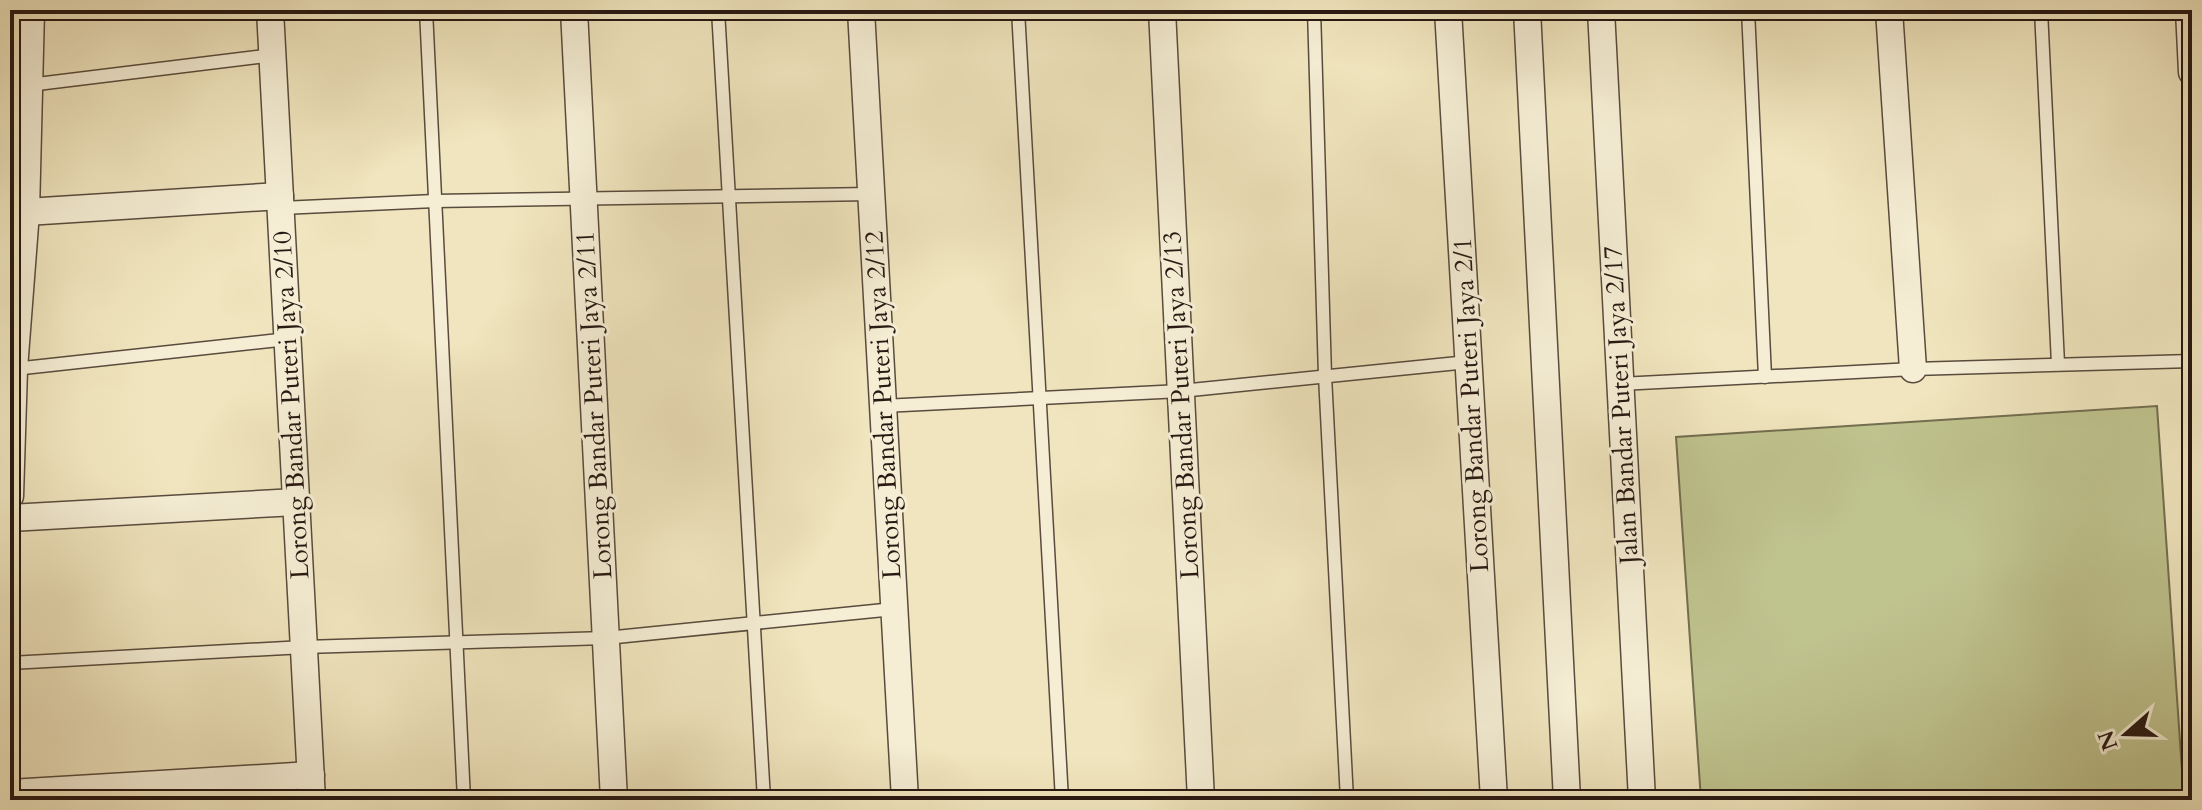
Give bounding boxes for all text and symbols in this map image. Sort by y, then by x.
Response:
street label: Lorong Bandar Puteri Jaya 2/10 [264,230,318,580]
street label: Lorong Bandar Puteri Jaya 2/11 [567,230,621,580]
street label: Lorong Bandar Puteri Jaya 2/12 [856,230,910,580]
street label: Lorong Bandar Puteri Jaya 2/13 [1154,230,1208,580]
street label: Lorong Bandar Puteri Jaya 2/1 [1445,237,1497,573]
street label: Jalan Bandar Puteri Jaya 2/17 [1595,245,1647,569]
north arrow [2086,694,2166,774]
text: N [2091,726,2126,755]

